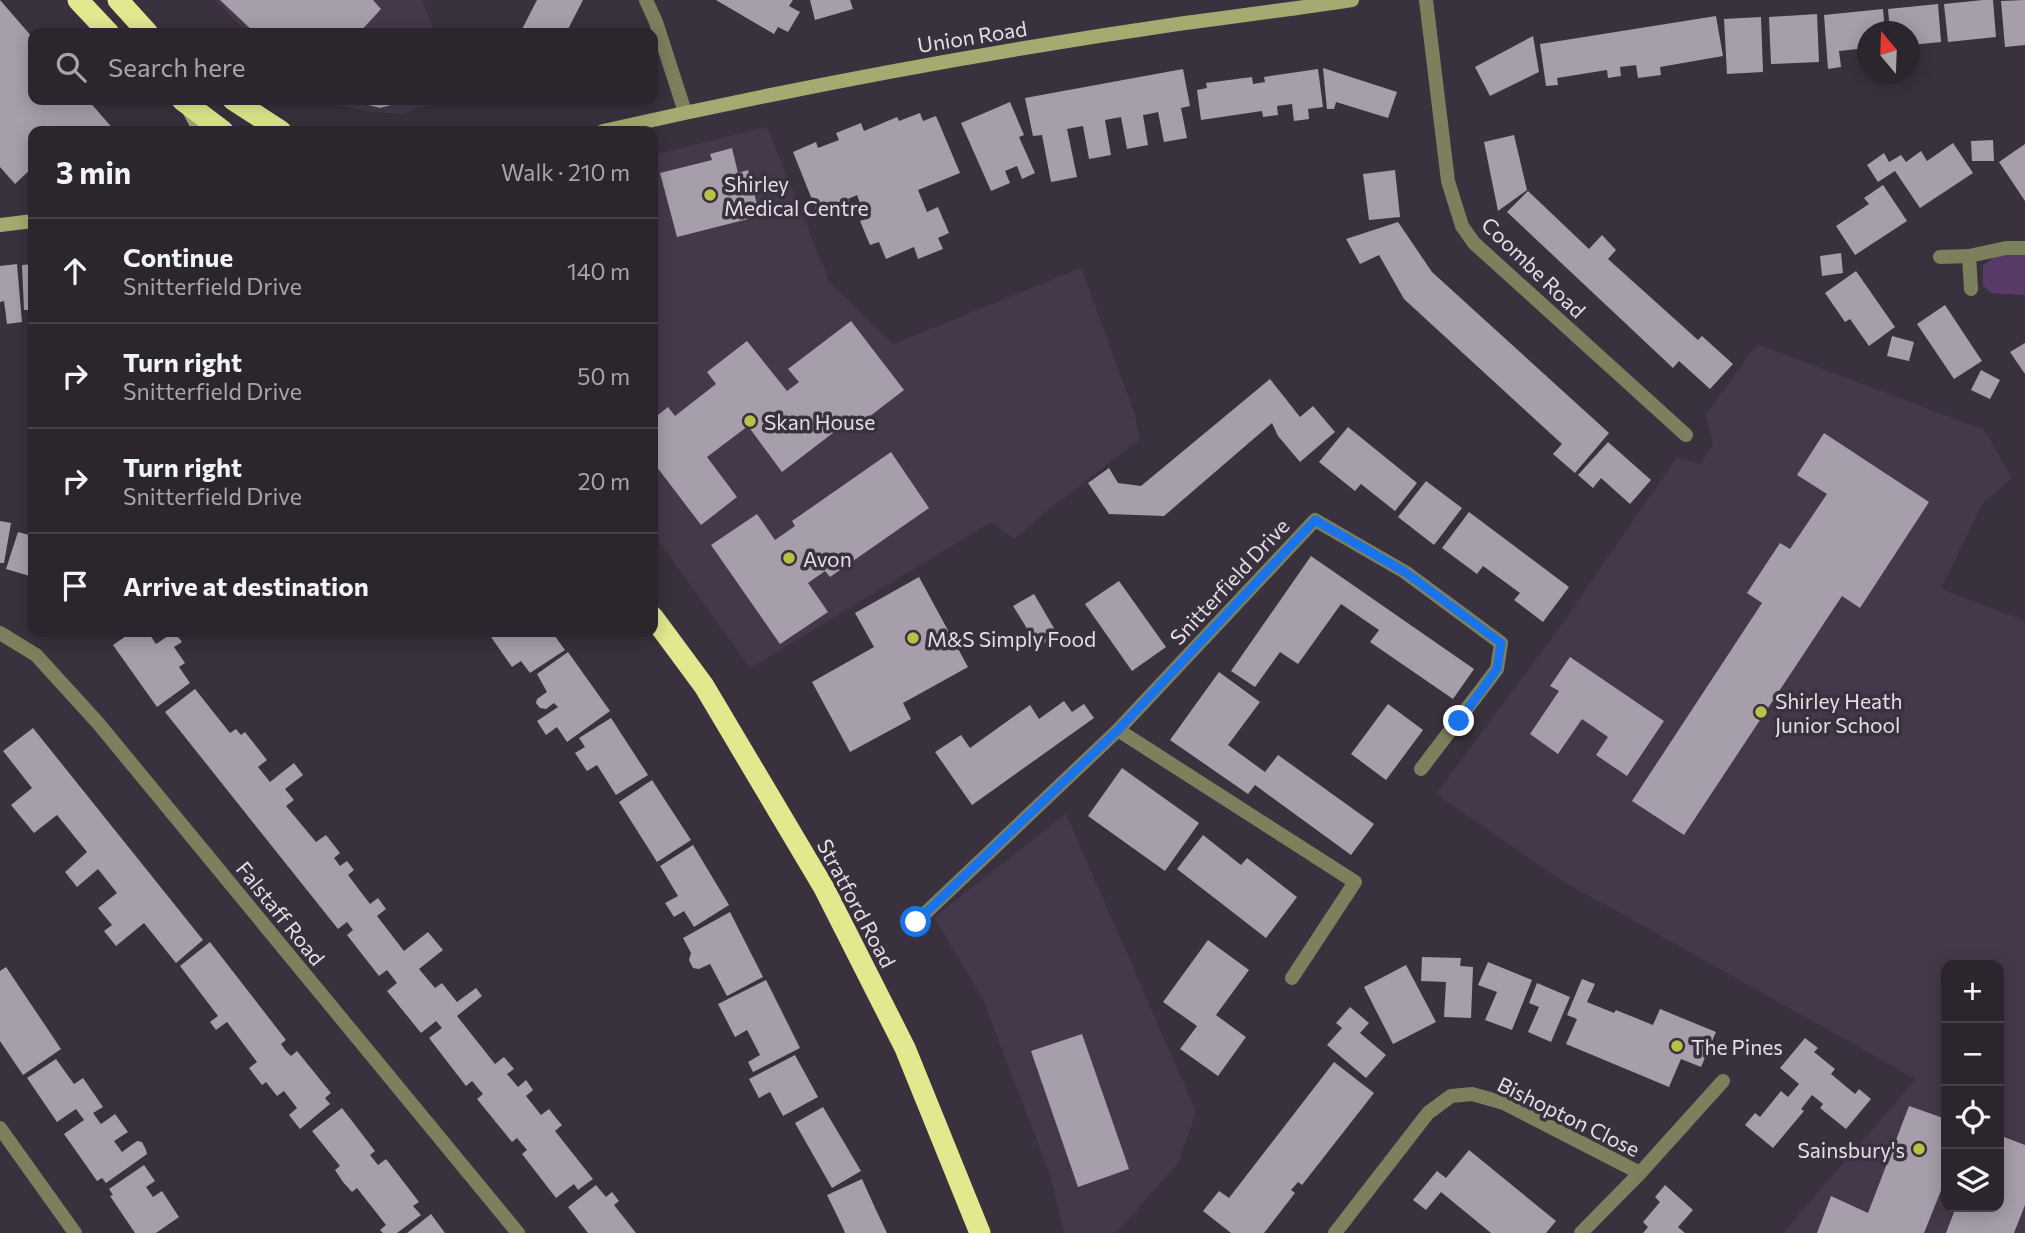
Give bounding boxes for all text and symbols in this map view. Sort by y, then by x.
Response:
street label: Union Road [916,15,1028,57]
north arrow [1857,21,1920,84]
search box [28,28,658,105]
icon: search [52,48,90,86]
text: Search here [108,51,246,82]
text: 3 min [56,153,131,190]
text: Walk · 210 m [501,158,630,186]
place label: Shirley Medical Centre [724,171,869,220]
marker: Shirley Medical Centre [702,187,718,203]
street label: Coombe Road [1477,211,1591,323]
text: Continue [123,241,233,272]
icon: ahead [56,252,94,290]
text: 140 m [567,257,630,285]
text: Snitterfield Drive [123,272,302,300]
text: Turn right [123,346,242,377]
icon: right [56,357,94,395]
text: 50 m [577,362,630,390]
text: Snitterfield Drive [123,377,302,405]
place label: Skan House [764,409,875,434]
marker: Skan House [742,413,758,429]
text: Turn right [123,451,242,482]
icon: right [56,462,94,500]
text: 20 m [578,467,630,495]
text: Snitterfield Drive [123,482,302,510]
street label: Snitterfield Drive [1164,513,1294,649]
place label: Avon [803,546,852,571]
marker: Avon [781,550,797,566]
icon: arrive [56,567,94,605]
text: Arrive at destination [123,570,369,601]
place label: M&S Simply Food [927,626,1096,651]
marker: M&S Simply Food [905,630,921,646]
place label: Shirley Heath Junior School [1775,688,1903,737]
marker: Shirley Heath Junior School [1753,704,1769,720]
route end [1443,705,1474,736]
street label: Stratford Road [813,834,901,972]
street label: Falstaff Road [232,856,330,970]
route start [900,906,931,937]
map controls [1941,960,2004,1212]
button: + [1941,960,2004,1023]
button: − [1941,1023,2004,1086]
place label: The Pines [1691,1034,1783,1059]
marker: The Pines [1669,1038,1685,1054]
street label: Bishopton Close [1494,1071,1644,1161]
button: locate [1941,1086,2004,1149]
place label: Sainsbury's [1798,1137,1905,1162]
marker: Sainsbury's [1911,1141,1927,1157]
button: layers [1941,1149,2004,1212]

